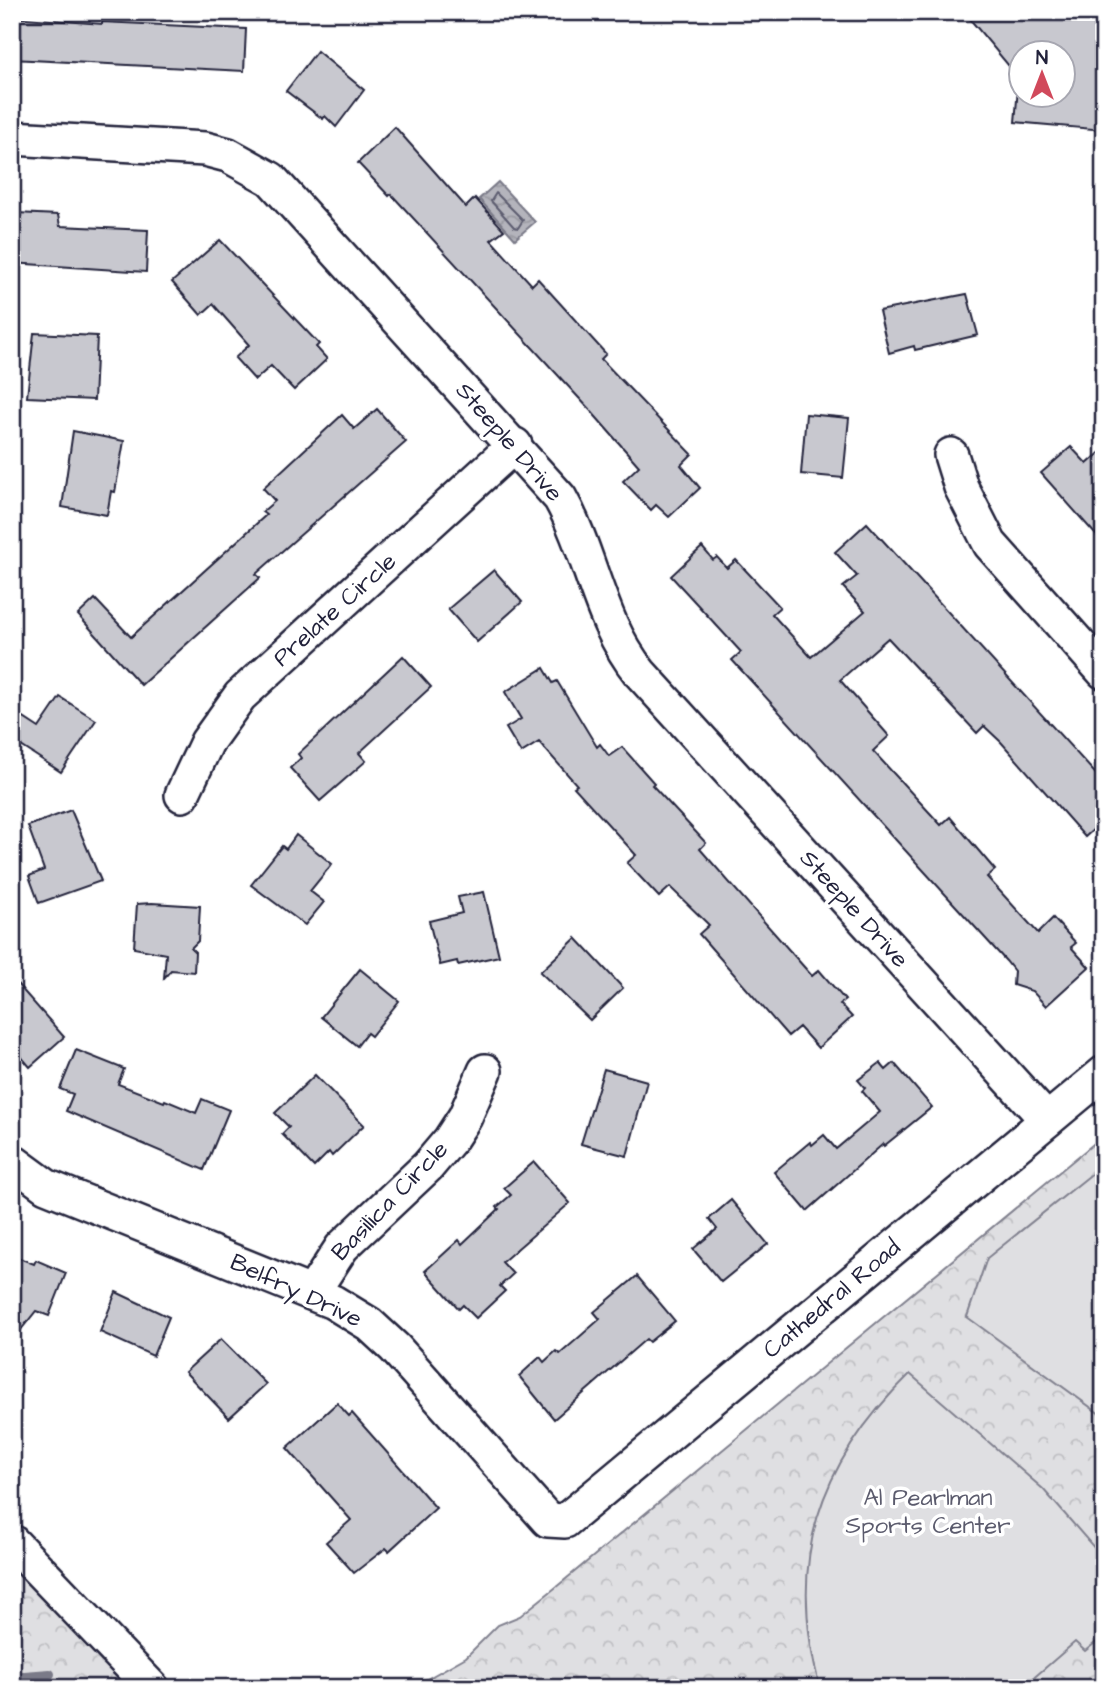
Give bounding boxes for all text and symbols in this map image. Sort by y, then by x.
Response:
north arrow [1007,38,1078,108]
text: N [1036,45,1048,72]
street label: Steeple Drive [447,375,571,509]
street label: Prelate Circle [266,545,404,675]
street label: Steeple Drive [792,842,916,976]
street label: Basilica Circle [324,1133,456,1269]
street label: Cathedral Road [756,1231,908,1367]
street label: Belfry Drive [224,1246,368,1337]
park label: Al Pearlman Sports Center [846,1481,1010,1543]

